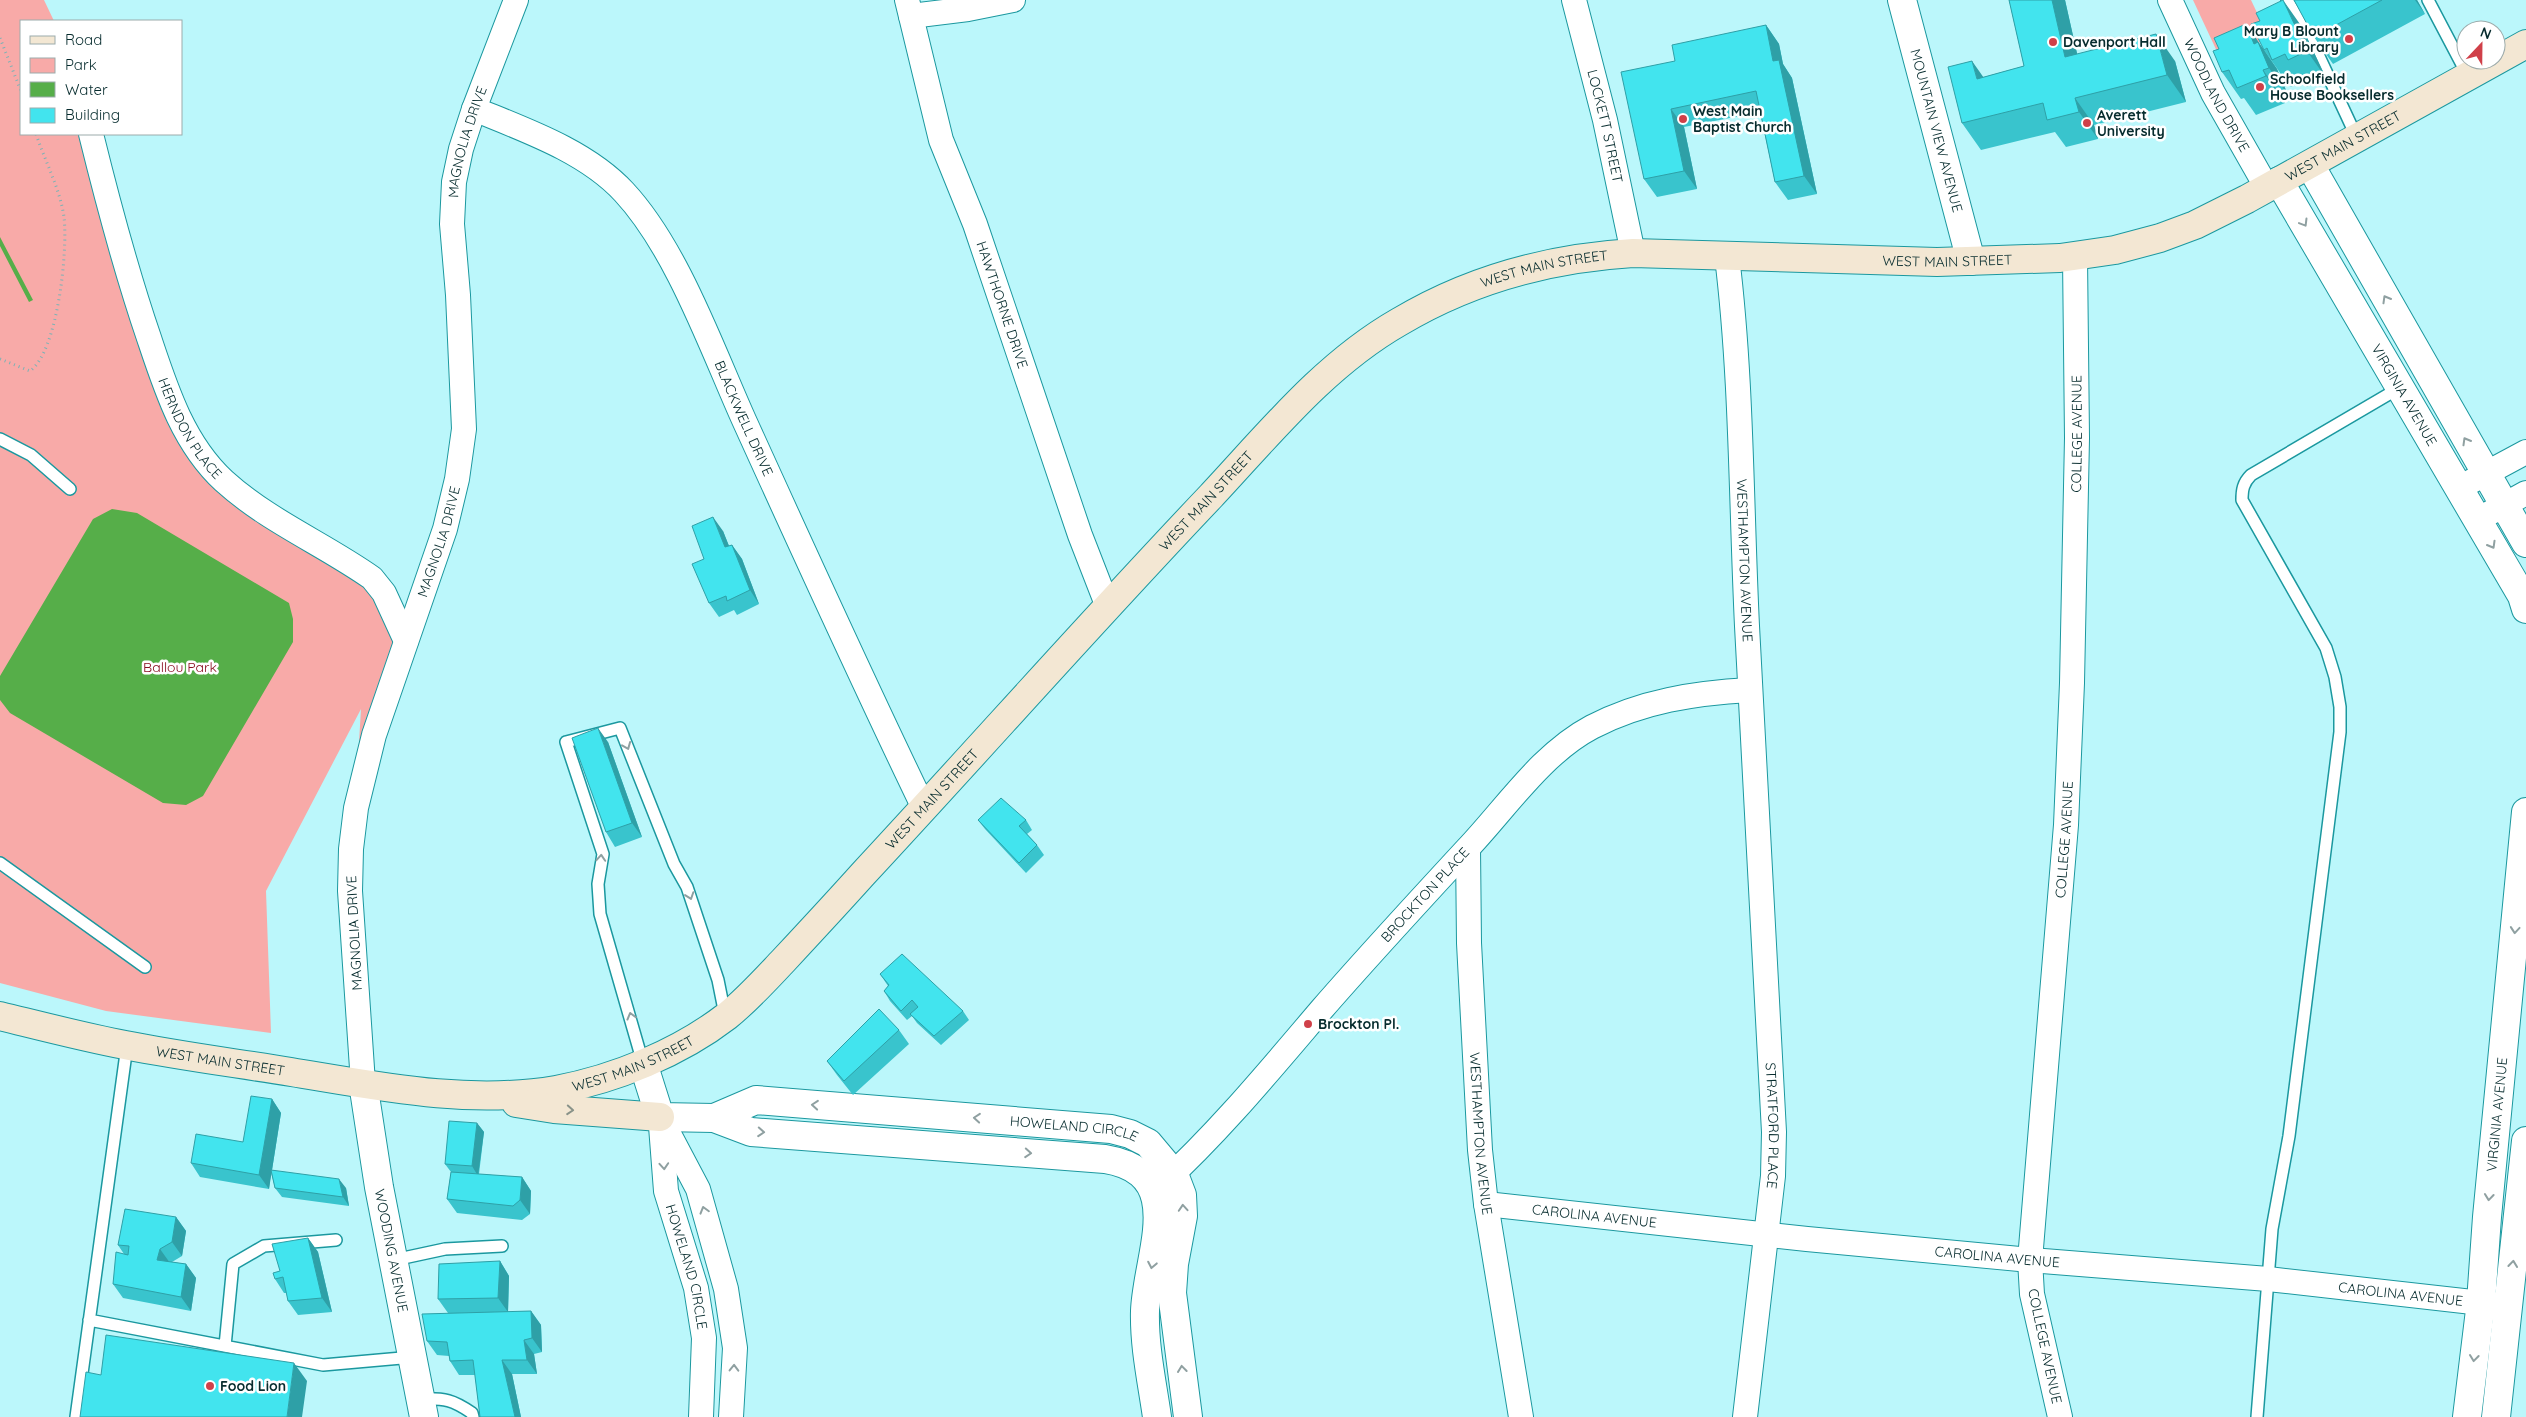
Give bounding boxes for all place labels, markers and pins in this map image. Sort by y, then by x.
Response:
place label: Mary B Blount Library [2244,22,2339,56]
place label: Davenport Hall [2063,33,2166,51]
marker: Mary B Blount Library [2343,33,2355,45]
marker: Davenport Hall [2047,36,2059,48]
place label: Schoolfield House Booksellers [2270,70,2394,104]
marker: Schoolfield House Booksellers [2254,81,2266,93]
place label: West Main Baptist Church [1693,102,1792,136]
place label: Averett University [2097,106,2165,140]
marker: West Main Baptist Church [1677,113,1689,125]
marker: Averett University [2081,117,2093,129]
place label: Brockton Pl. [1318,1015,1399,1033]
marker: Brockton Pl. [1302,1018,1314,1030]
place label: Food Lion [220,1377,286,1395]
marker: Food Lion [204,1380,216,1392]

